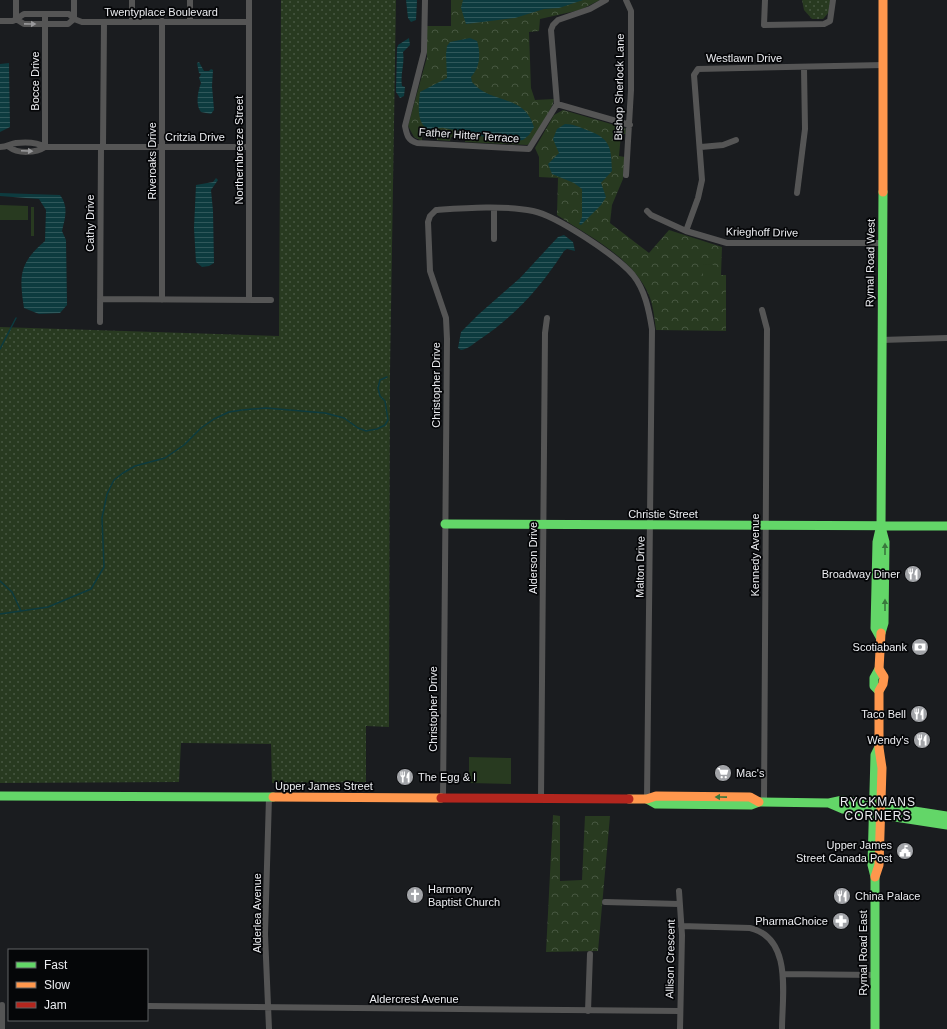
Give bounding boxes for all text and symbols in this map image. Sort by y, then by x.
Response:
street label: Twentyplace Boulevard [104,6,218,18]
one-way arrow [24,21,37,27]
street label: Bishop Sherlock Lane [612,33,626,141]
street label: Bocce Drive [29,51,41,111]
street label: Westlawn Drive [706,52,782,64]
street label: Northernbreeze Street [233,96,245,204]
street label: Riveroaks Drive [146,122,158,200]
street label: Father Hitter Terrace [418,126,520,144]
street label: Critzia Drive [165,131,225,143]
one-way arrow [21,148,34,154]
street label: Cathy Drive [84,194,96,252]
street label: Rymal Road West [863,219,877,307]
street label: Krieghoff Drive [726,225,798,239]
street label: Christopher Drive [430,342,442,428]
street label: Christie Street [628,508,698,520]
street label: Kennedy Avenue [749,514,761,596]
street label: Alderson Drive [527,522,539,594]
street label: Malton Drive [633,536,647,598]
one-way arrow [882,542,888,555]
restaurant icon: Broadway Diner [903,564,923,584]
place label: Broadway Diner [822,568,900,580]
one-way arrow [881,599,888,611]
bank icon: Scotiabank [910,637,930,657]
place label: Scotiabank [853,641,907,653]
street label: Christopher Drive [427,666,439,752]
restaurant icon: Taco Bell [909,704,929,724]
place label: Taco Bell [861,708,906,720]
restaurant icon: Wendy's [912,730,932,750]
place label: Wendy's [867,734,909,746]
supermarket icon: Mac's [713,763,733,783]
restaurant icon: The Egg & I [395,767,415,787]
place label: Mac's [736,767,765,779]
place label: The Egg & I [418,771,476,783]
street label: Upper James Street [275,780,373,792]
one-way arrow [714,794,727,800]
district label: RYCKMANS CORNERS [840,795,916,823]
place label: Upper James Street Canada Post [796,839,892,864]
public building icon: Upper James Street Canada Post [895,841,915,861]
street label: Alderlea Avenue [251,873,263,953]
place label: Harmony Baptist Church [428,883,500,908]
church icon: Harmony Baptist Church [405,885,425,905]
restaurant icon: China Palace [832,886,852,906]
place label: China Palace [855,890,920,902]
street label: Rymal Road East [857,910,869,996]
pharmacy icon: PharmaChoice [831,911,851,931]
place label: PharmaChoice [755,915,828,927]
street label: Allison Crescent [663,919,677,999]
legend [8,949,148,1021]
text: Fast [44,958,68,972]
text: Slow [44,978,70,992]
street label: Aldercrest Avenue [369,993,459,1005]
text: Jam [44,998,67,1012]

